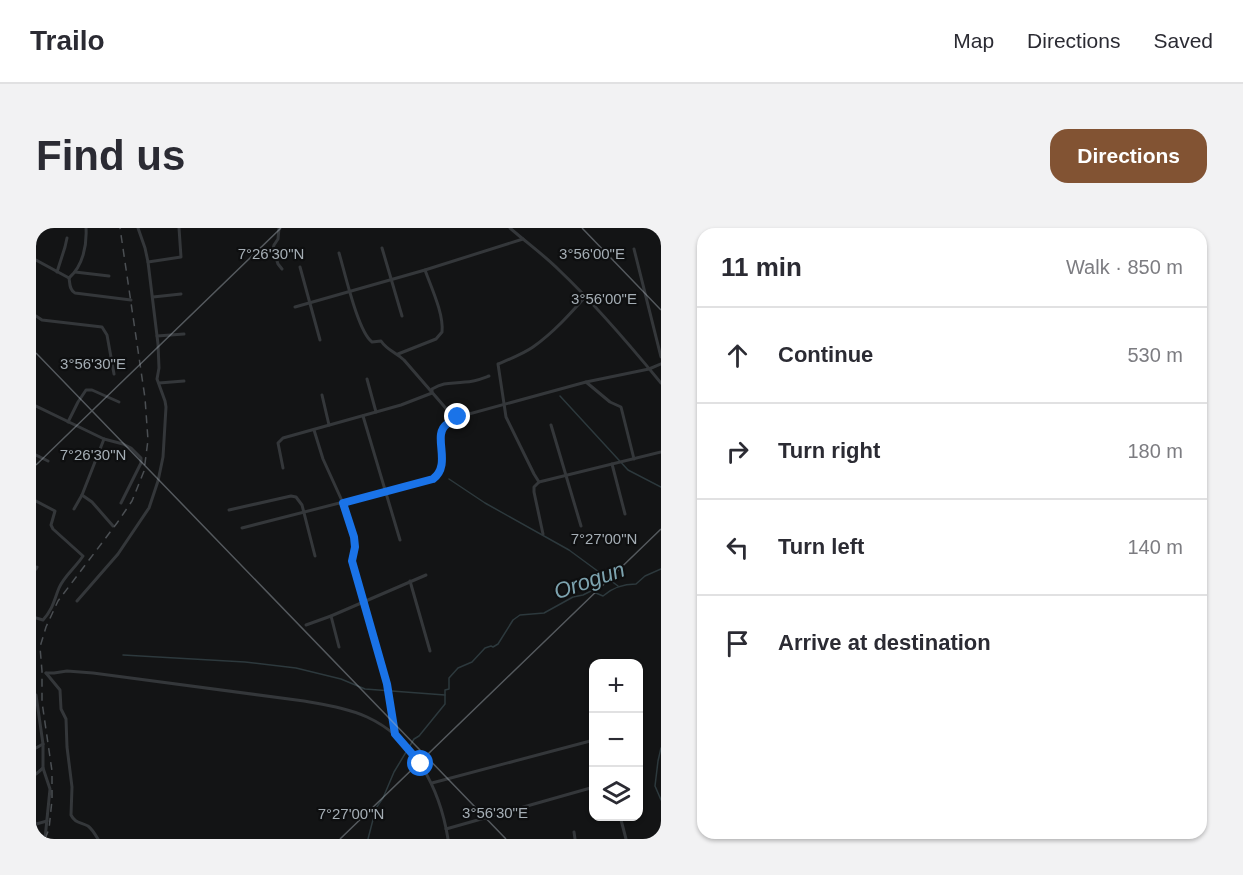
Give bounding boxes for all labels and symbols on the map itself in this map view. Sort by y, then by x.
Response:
text: 7°26'30"N [238,245,304,262]
text: 3°56'00"E [559,245,625,262]
text: 3°56'00"E [571,290,637,307]
text: 3°56'30"E [60,355,126,372]
route end [444,403,470,429]
text: 7°26'30"N [60,446,126,463]
text: 7°27'00"N [571,530,637,547]
water label: Orogun [550,557,628,604]
route start [407,750,433,776]
text: 3°56'30"E [462,804,528,821]
text: 7°27'00"N [318,805,384,822]

